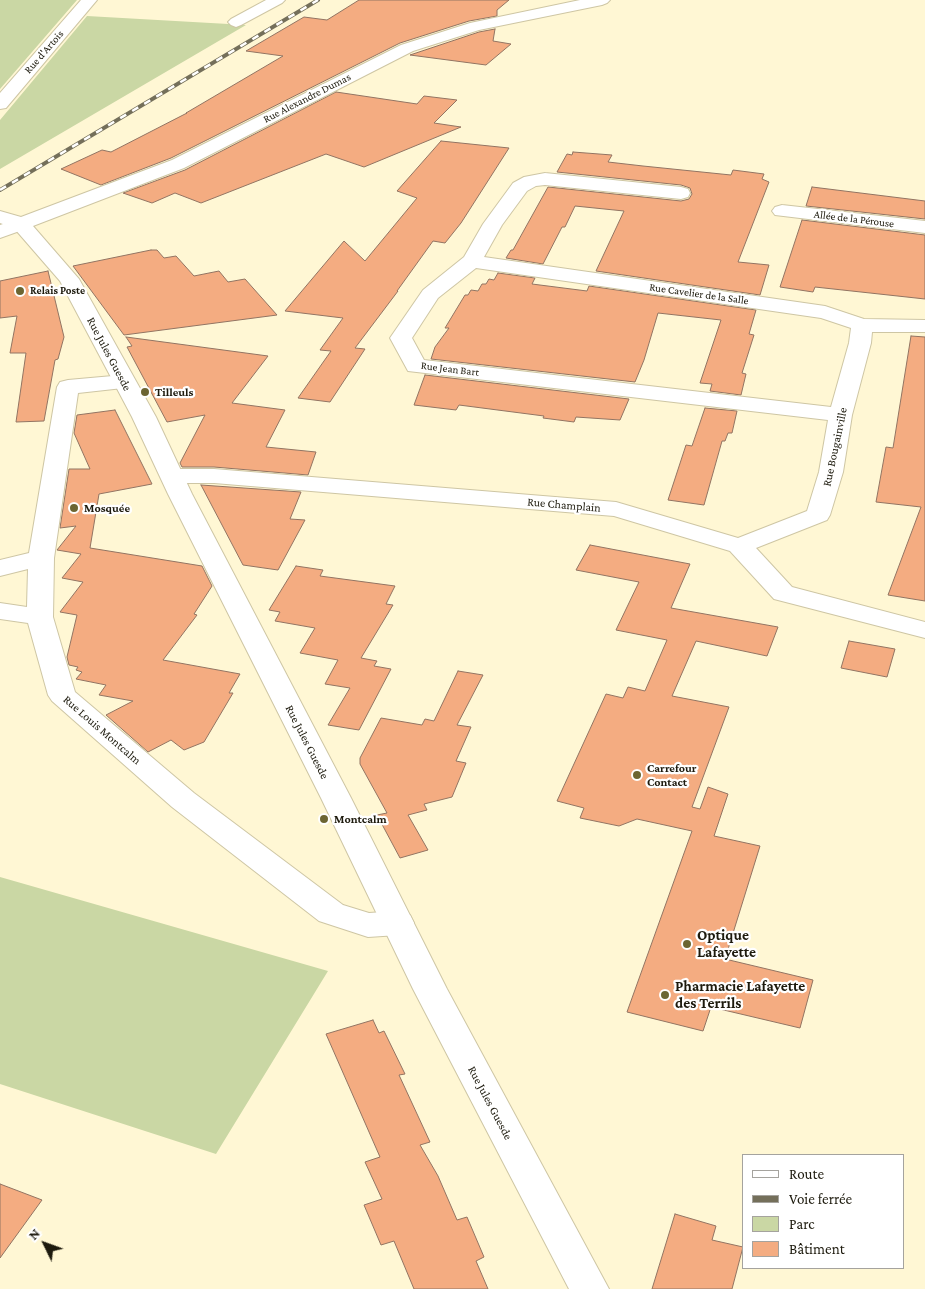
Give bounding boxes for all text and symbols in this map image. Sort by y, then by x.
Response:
street label: Rue d'Artois [22,28,66,76]
street label: Rue Alexandre Dumas [261,70,353,126]
street label: Allée de la Pérouse [813,208,895,230]
street label: Rue Cavelier de la Salle [649,280,749,308]
place label: Relais Poste [30,284,85,298]
marker: Relais Poste [14,285,26,297]
street label: Rue Jules Guesde [84,315,134,393]
street label: Rue Jean Bart [420,359,480,379]
place label: Tilleuls [155,385,193,399]
marker: Tilleuls [139,386,151,398]
street label: Rue Bougainville [820,406,850,488]
street label: Rue Champlain [527,495,601,515]
place label: Mosquée [84,501,130,515]
marker: Mosquée [68,502,80,514]
street label: Rue Louis Montcalm [60,692,144,768]
street label: Rue Jules Guesde [282,703,332,781]
place label: Carrefour Contact [647,761,697,789]
marker: Carrefour Contact [631,769,643,781]
place label: Montcalm [334,812,387,826]
marker: Montcalm [318,813,330,825]
place label: Optique Lafayette [697,926,756,961]
marker: Optique Lafayette [681,938,693,950]
place label: Pharmacie Lafayette des Terrils [675,977,805,1012]
marker: Pharmacie Lafayette des Terrils [659,989,671,1001]
street label: Rue Jules Guesde [465,1064,515,1142]
legend [742,1154,905,1269]
text: Route [789,1166,824,1182]
text: Voie ferrée [789,1191,852,1207]
text: Parc [789,1216,815,1232]
north arrow [20,1219,70,1269]
text: N [25,1225,43,1243]
text: Bâtiment [789,1241,845,1257]

